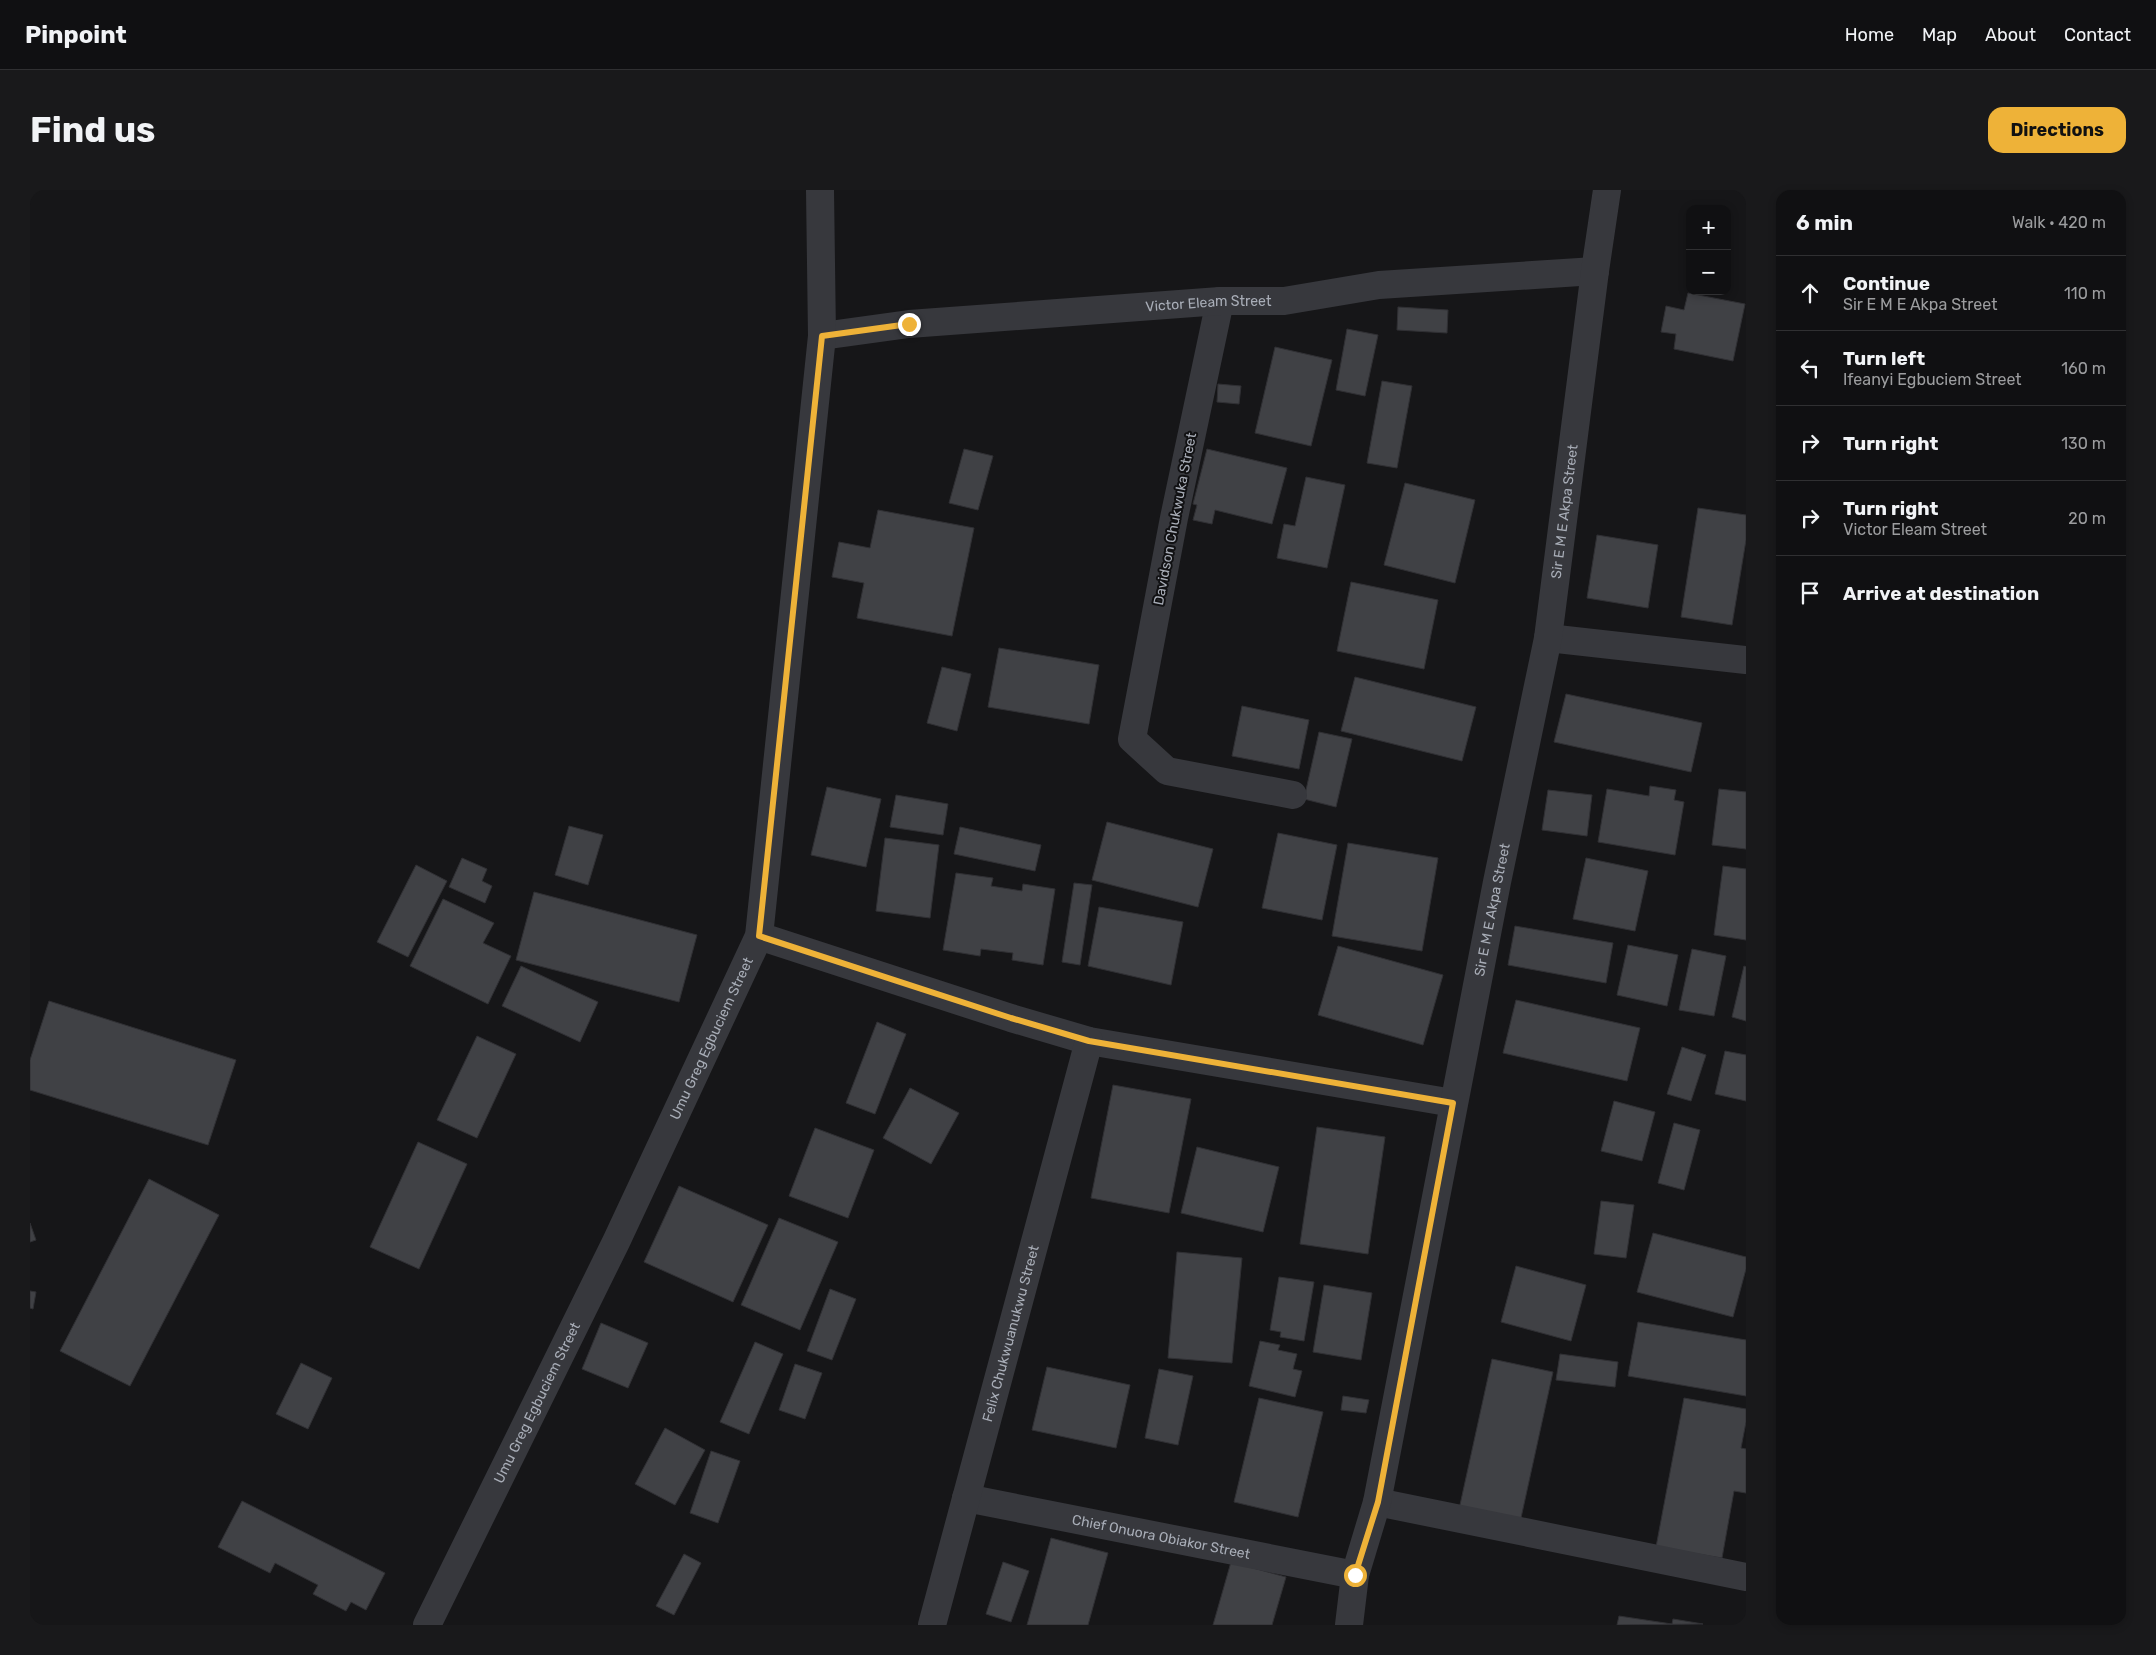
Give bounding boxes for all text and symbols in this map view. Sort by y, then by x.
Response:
text: Pinpoint [25,21,127,49]
text: Home [1845,24,1894,46]
text: Map [1922,24,1957,46]
text: About [1985,24,2036,46]
text: Contact [2064,24,2131,46]
button: Directions [1988,107,2126,153]
text: Find us [30,109,155,151]
map controls [1686,205,1731,295]
button: + [1686,205,1731,250]
text: 6 min [1796,210,1853,235]
text: Walk · 420 m [2012,213,2106,232]
button: − [1686,250,1731,295]
text: Continue [1843,272,1930,295]
icon: ahead [1796,279,1824,307]
text: 110 m [2064,284,2106,303]
street label: Victor Eleam Street [1145,293,1272,315]
text: Sir E M E Akpa Street [1843,295,1997,314]
route end [898,313,921,336]
text: Turn left [1843,347,1925,370]
icon: left [1796,354,1824,382]
text: 160 m [2061,359,2106,378]
text: Ifeanyi Egbuciem Street [1843,370,2022,389]
icon: right [1796,429,1824,457]
street label: Davidson Chukwuka Street [1150,431,1200,607]
text: Turn right [1843,432,1938,455]
text: 130 m [2061,434,2106,453]
street label: Sir E M E Akpa Street [1547,443,1581,580]
text: Turn right [1843,497,1938,520]
icon: right [1796,504,1824,532]
text: 20 m [2068,509,2106,528]
text: Victor Eleam Street [1843,520,1987,539]
icon: arrive [1796,579,1824,607]
text: Arrive at destination [1843,582,2039,605]
street label: Sir E M E Akpa Street [1470,841,1514,978]
street label: Umu Greg Egbuciem Street [666,954,757,1122]
street label: Felix Chukwuanukwu Street [979,1243,1042,1424]
street label: Umu Greg Egbuciem Street [490,1319,584,1486]
street label: Chief Onuora Obiakor Street [1071,1511,1252,1563]
route start [1344,1564,1367,1587]

